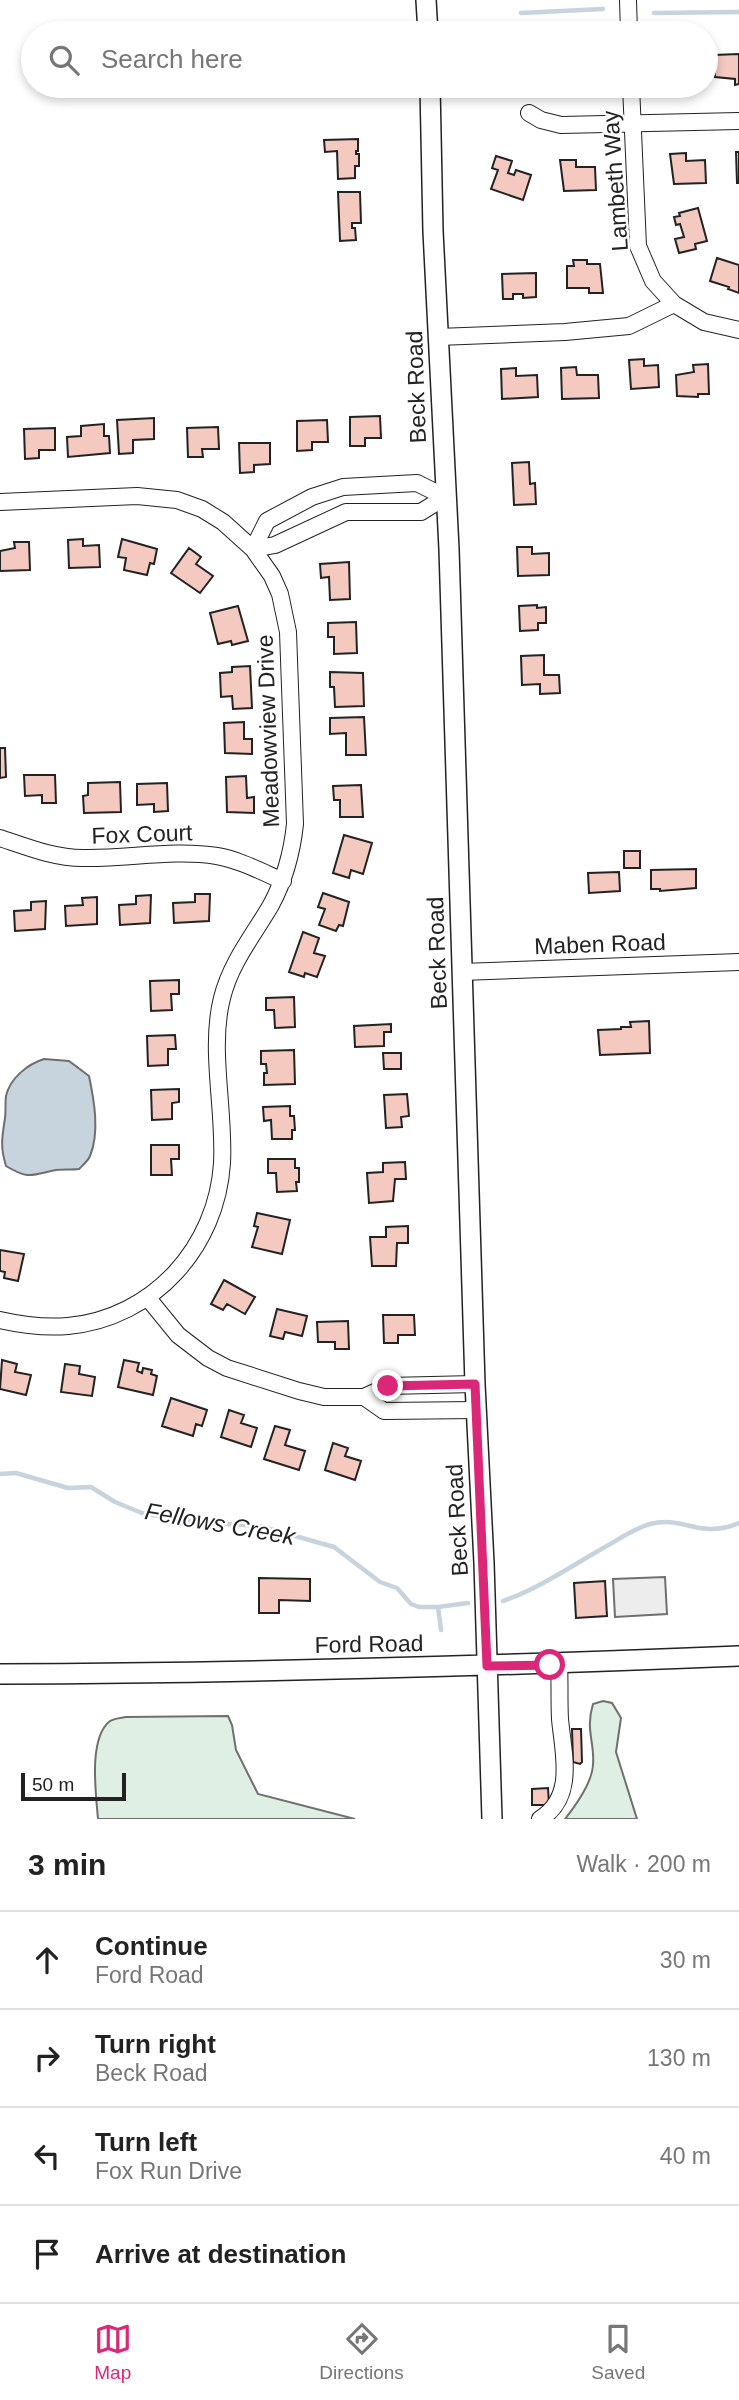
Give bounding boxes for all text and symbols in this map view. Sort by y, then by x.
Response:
search box [21,21,718,98]
icon: search [45,41,83,79]
text: Search here [101,44,243,74]
street label: Lambeth Way [597,109,633,252]
street label: Beck Road [401,330,431,444]
street label: Meadowview Drive [252,634,284,828]
street label: Fox Court [91,819,194,849]
street label: Beck Road [422,896,452,1010]
street label: Maben Road [534,929,666,959]
route end [372,1370,403,1401]
street label: Beck Road [441,1463,473,1577]
water label: Fellows Creek [143,1497,299,1550]
street label: Ford Road [314,1630,424,1658]
route start [534,1649,565,1680]
scale bar [21,1770,126,1802]
text: 50 m [32,1774,74,1795]
text: 3 min [28,1848,106,1881]
text: Walk · 200 m [576,1851,711,1877]
text: Continue [95,1931,208,1961]
icon: ahead [28,1941,66,1979]
text: 30 m [660,1947,711,1973]
text: Ford Road [95,1962,204,1988]
text: Turn right [95,2029,216,2059]
icon: right [28,2039,66,2077]
text: 130 m [647,2045,711,2071]
text: Beck Road [95,2060,208,2086]
text: Turn left [95,2127,197,2157]
icon: left [28,2137,66,2175]
text: 40 m [660,2143,711,2169]
text: Fox Run Drive [95,2158,242,2184]
icon: arrive [28,2235,66,2273]
text: Arrive at destination [95,2239,346,2269]
tab: Map [94,2320,132,2384]
tab: Directions [319,2320,404,2384]
tab: Saved [591,2320,645,2384]

